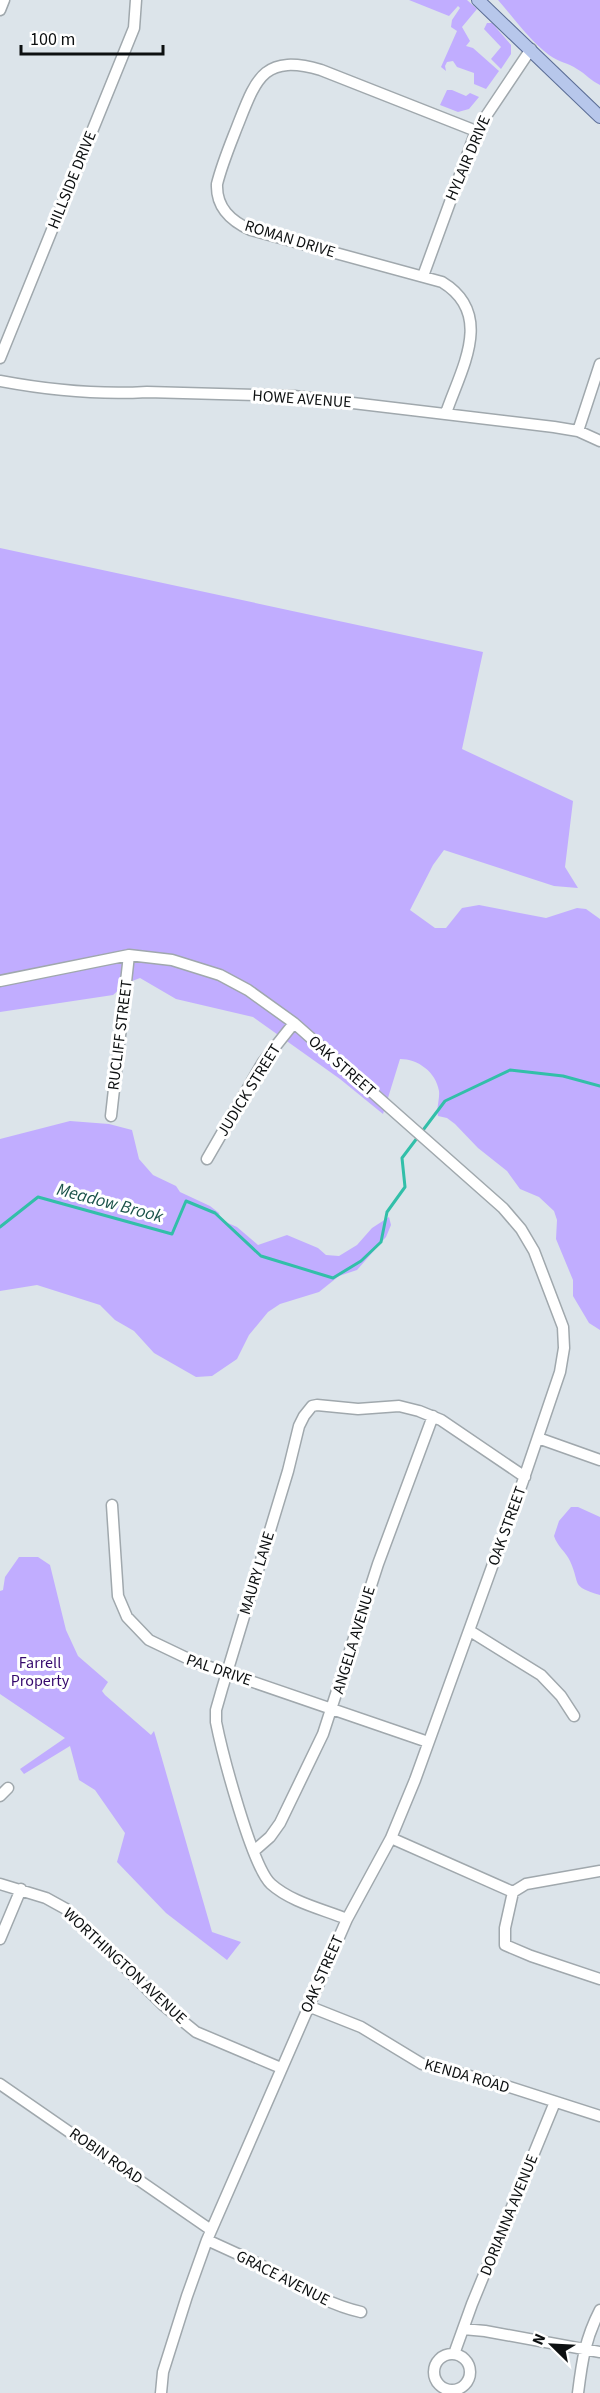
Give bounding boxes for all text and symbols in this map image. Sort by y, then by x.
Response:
scale bar [21,18,164,56]
text: 100 m [30,27,75,52]
street label: HYLAIR DRIVE [440,112,496,204]
street label: HILLSIDE DRIVE [42,128,102,232]
street label: ROMAN DRIVE [242,215,338,263]
street label: HOWE AVENUE [252,385,352,413]
street label: RUCLIFF STREET [102,978,138,1091]
street label: OAK STREET [303,1030,381,1102]
street label: JUDICK STREET [212,1039,286,1140]
water label: Meadow Brook [54,1177,166,1229]
street label: OAK STREET [482,1483,532,1569]
street label: MAURY LANE [234,1529,280,1617]
street label: ANGELA AVENUE [327,1584,381,1696]
street label: PAL DRIVE [183,1649,255,1691]
park label: Farrell Property [11,1652,70,1692]
street label: WORTHINGTON AVENUE [58,1903,192,2029]
street label: OAK STREET [295,1931,349,2016]
street label: KENDA ROAD [422,2053,512,2099]
street label: ROBIN ROAD [65,2123,147,2189]
street label: DORIANNA AVENUE [475,2151,543,2279]
street label: GRACE AVENUE [232,2245,334,2311]
north arrow [522,2315,582,2375]
text: N [527,2330,551,2349]

